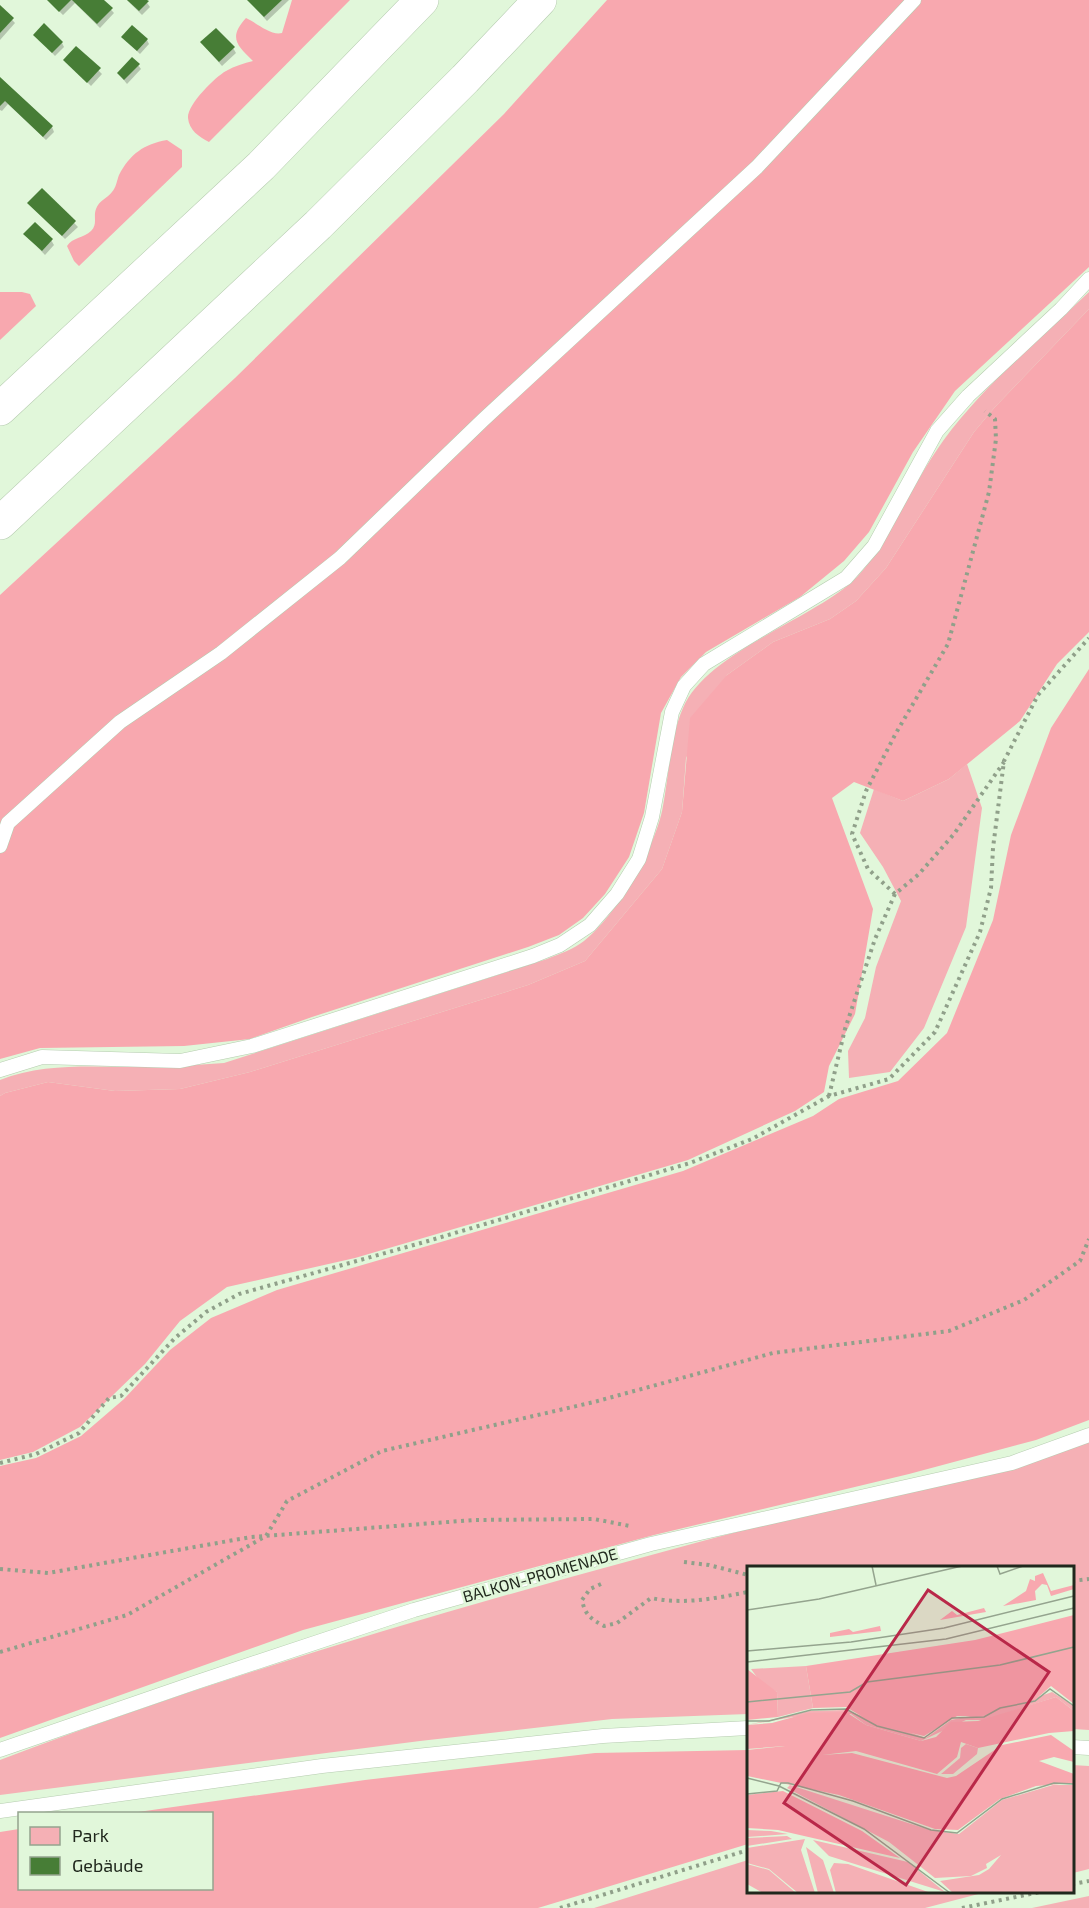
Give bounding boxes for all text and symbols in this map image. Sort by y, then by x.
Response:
street label: BALKON-PROMENADE [460,1543,619,1606]
inset map [747,1566,1074,1893]
legend [18,1812,213,1890]
text: Park [72,1824,109,1846]
text: Gebäude [72,1854,143,1876]

